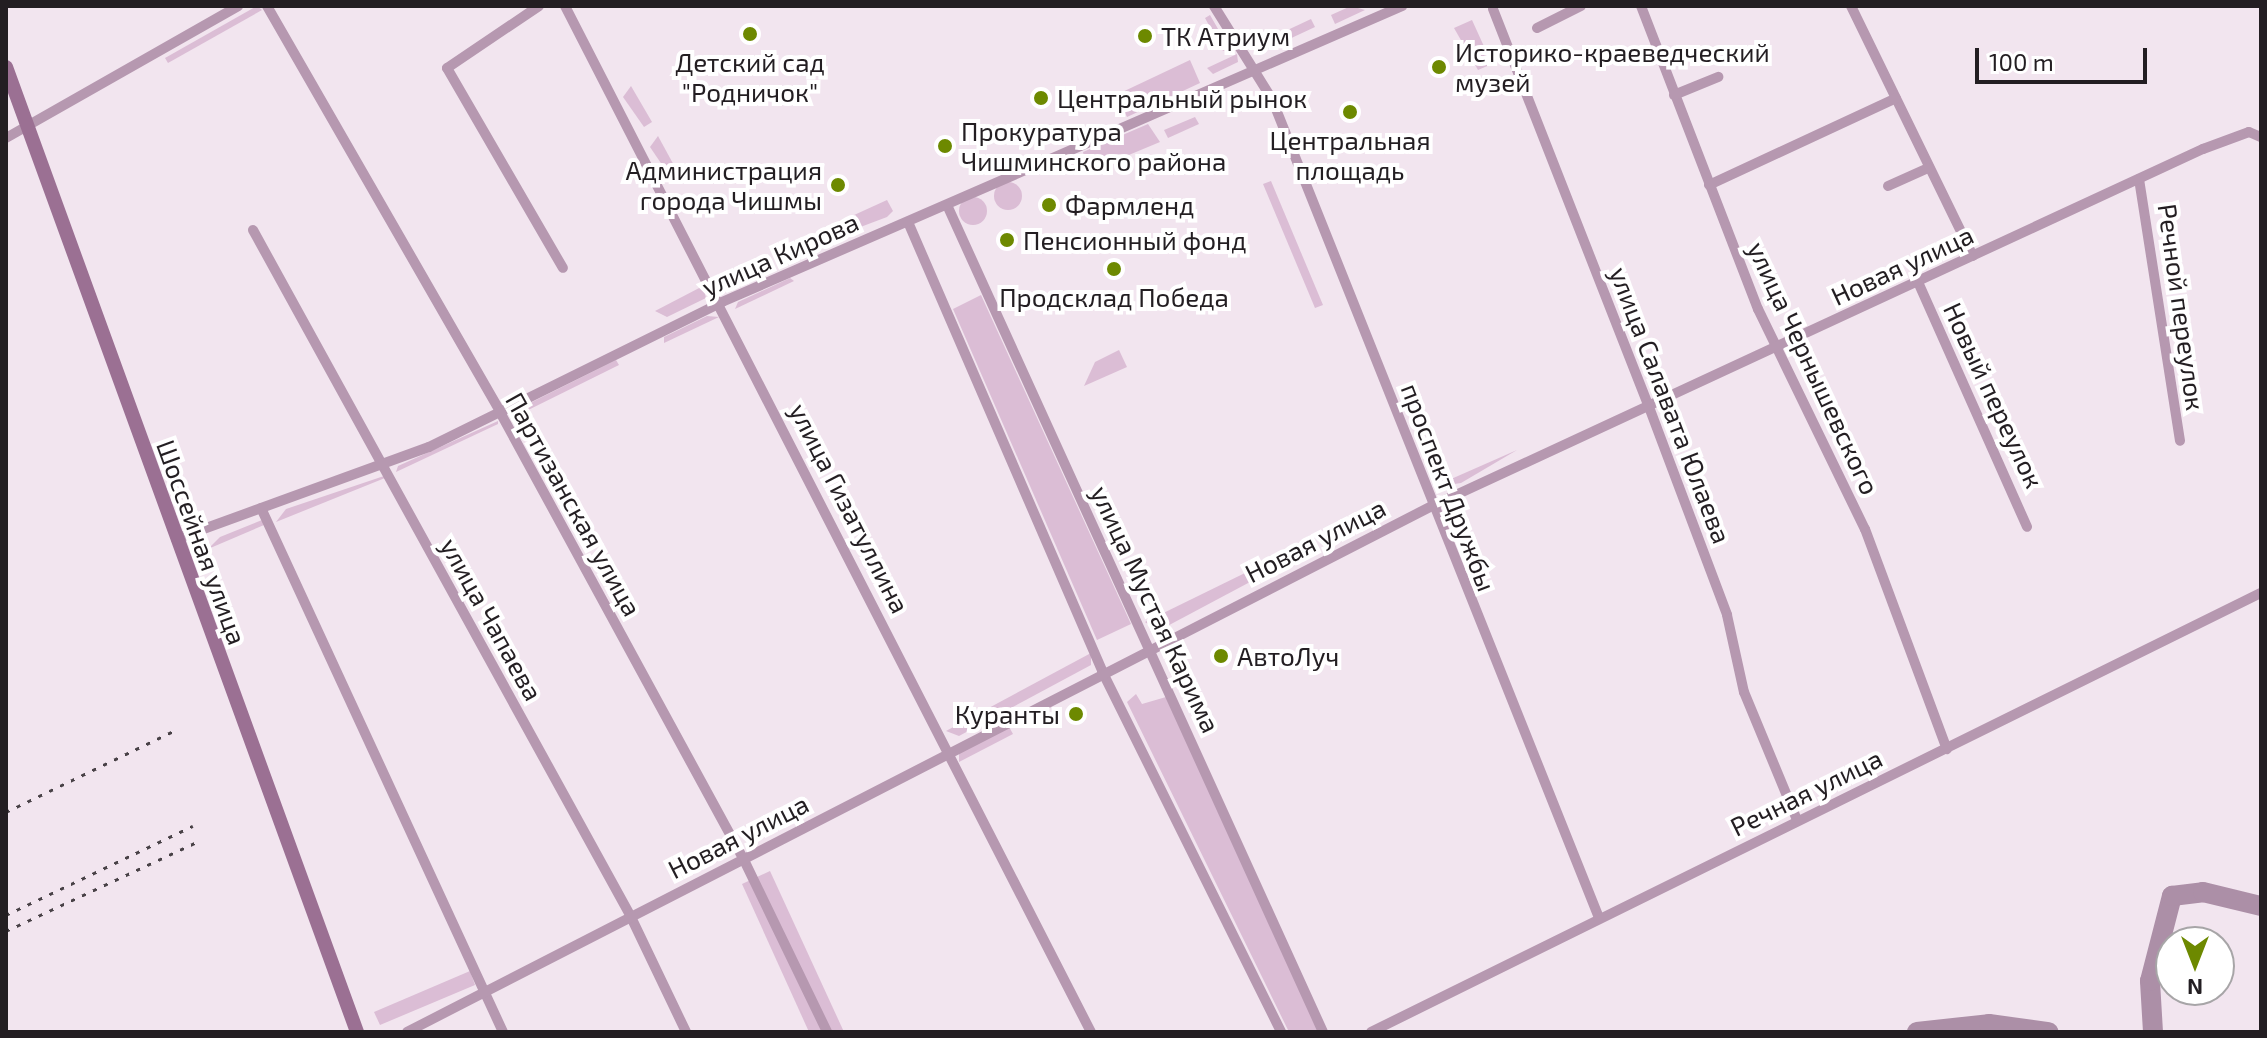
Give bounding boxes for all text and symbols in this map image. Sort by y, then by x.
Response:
place label: ТК Атриум [1161,20,1290,52]
marker: Детский сад "Родничок" [741,25,759,43]
marker: ТК Атриум [1136,27,1154,45]
scale bar [1979,32,2151,82]
place label: Историко-краеведческий музей [1455,36,1770,98]
place label: Детский сад "Родничок" [675,46,825,108]
text: 100 m [1989,47,2054,76]
marker: Историко-краеведческий музей [1430,58,1448,76]
place label: Центральный рынок [1057,82,1307,114]
marker: Центральный рынок [1032,89,1050,107]
marker: Центральная площадь [1341,103,1359,121]
place label: Прокуратура Чишминского района [961,115,1226,176]
place label: Центральная площадь [1269,124,1431,186]
marker: Прокуратура Чишминского района [936,137,954,155]
place label: Администрация города Чишмы [626,154,822,216]
marker: Администрация города Чишмы [829,176,847,194]
place label: Фармленд [1065,189,1194,221]
marker: Фармленд [1040,196,1058,214]
street label: Речной переулок [2152,202,2212,412]
street label: улица Кирова [697,206,863,302]
street label: Новая улица [1826,218,1978,312]
place label: Пенсионный фонд [1023,224,1246,256]
marker: Пенсионный фонд [998,231,1016,249]
street label: улица Чернышевского [1742,237,1886,499]
marker: Продсклад Победа [1105,260,1123,278]
street label: улица Салавата Юлаева [1604,262,1738,548]
place label: Продсклад Победа [999,281,1229,313]
street label: Новый переулок [1937,297,2051,493]
street label: проспект Дружбы [1395,379,1503,595]
street label: Партизанская улица [500,387,648,621]
street label: улица Гизатуллина [784,398,916,618]
street label: Шоссейная улица [150,435,254,649]
street label: улица Мустая Карима [1085,481,1227,737]
street label: Новая улица [1240,491,1390,589]
street label: улица Чапаева [434,532,550,706]
place label: АвтоЛуч [1237,640,1339,672]
marker: АвтоЛуч [1212,647,1230,665]
place label: Куранты [955,698,1060,730]
marker: Куранты [1067,705,1085,723]
street label: Речная улица [1725,742,1887,842]
street label: Новая улица [663,787,813,885]
north arrow [2155,926,2235,1006]
text: N [2187,975,2203,1001]

